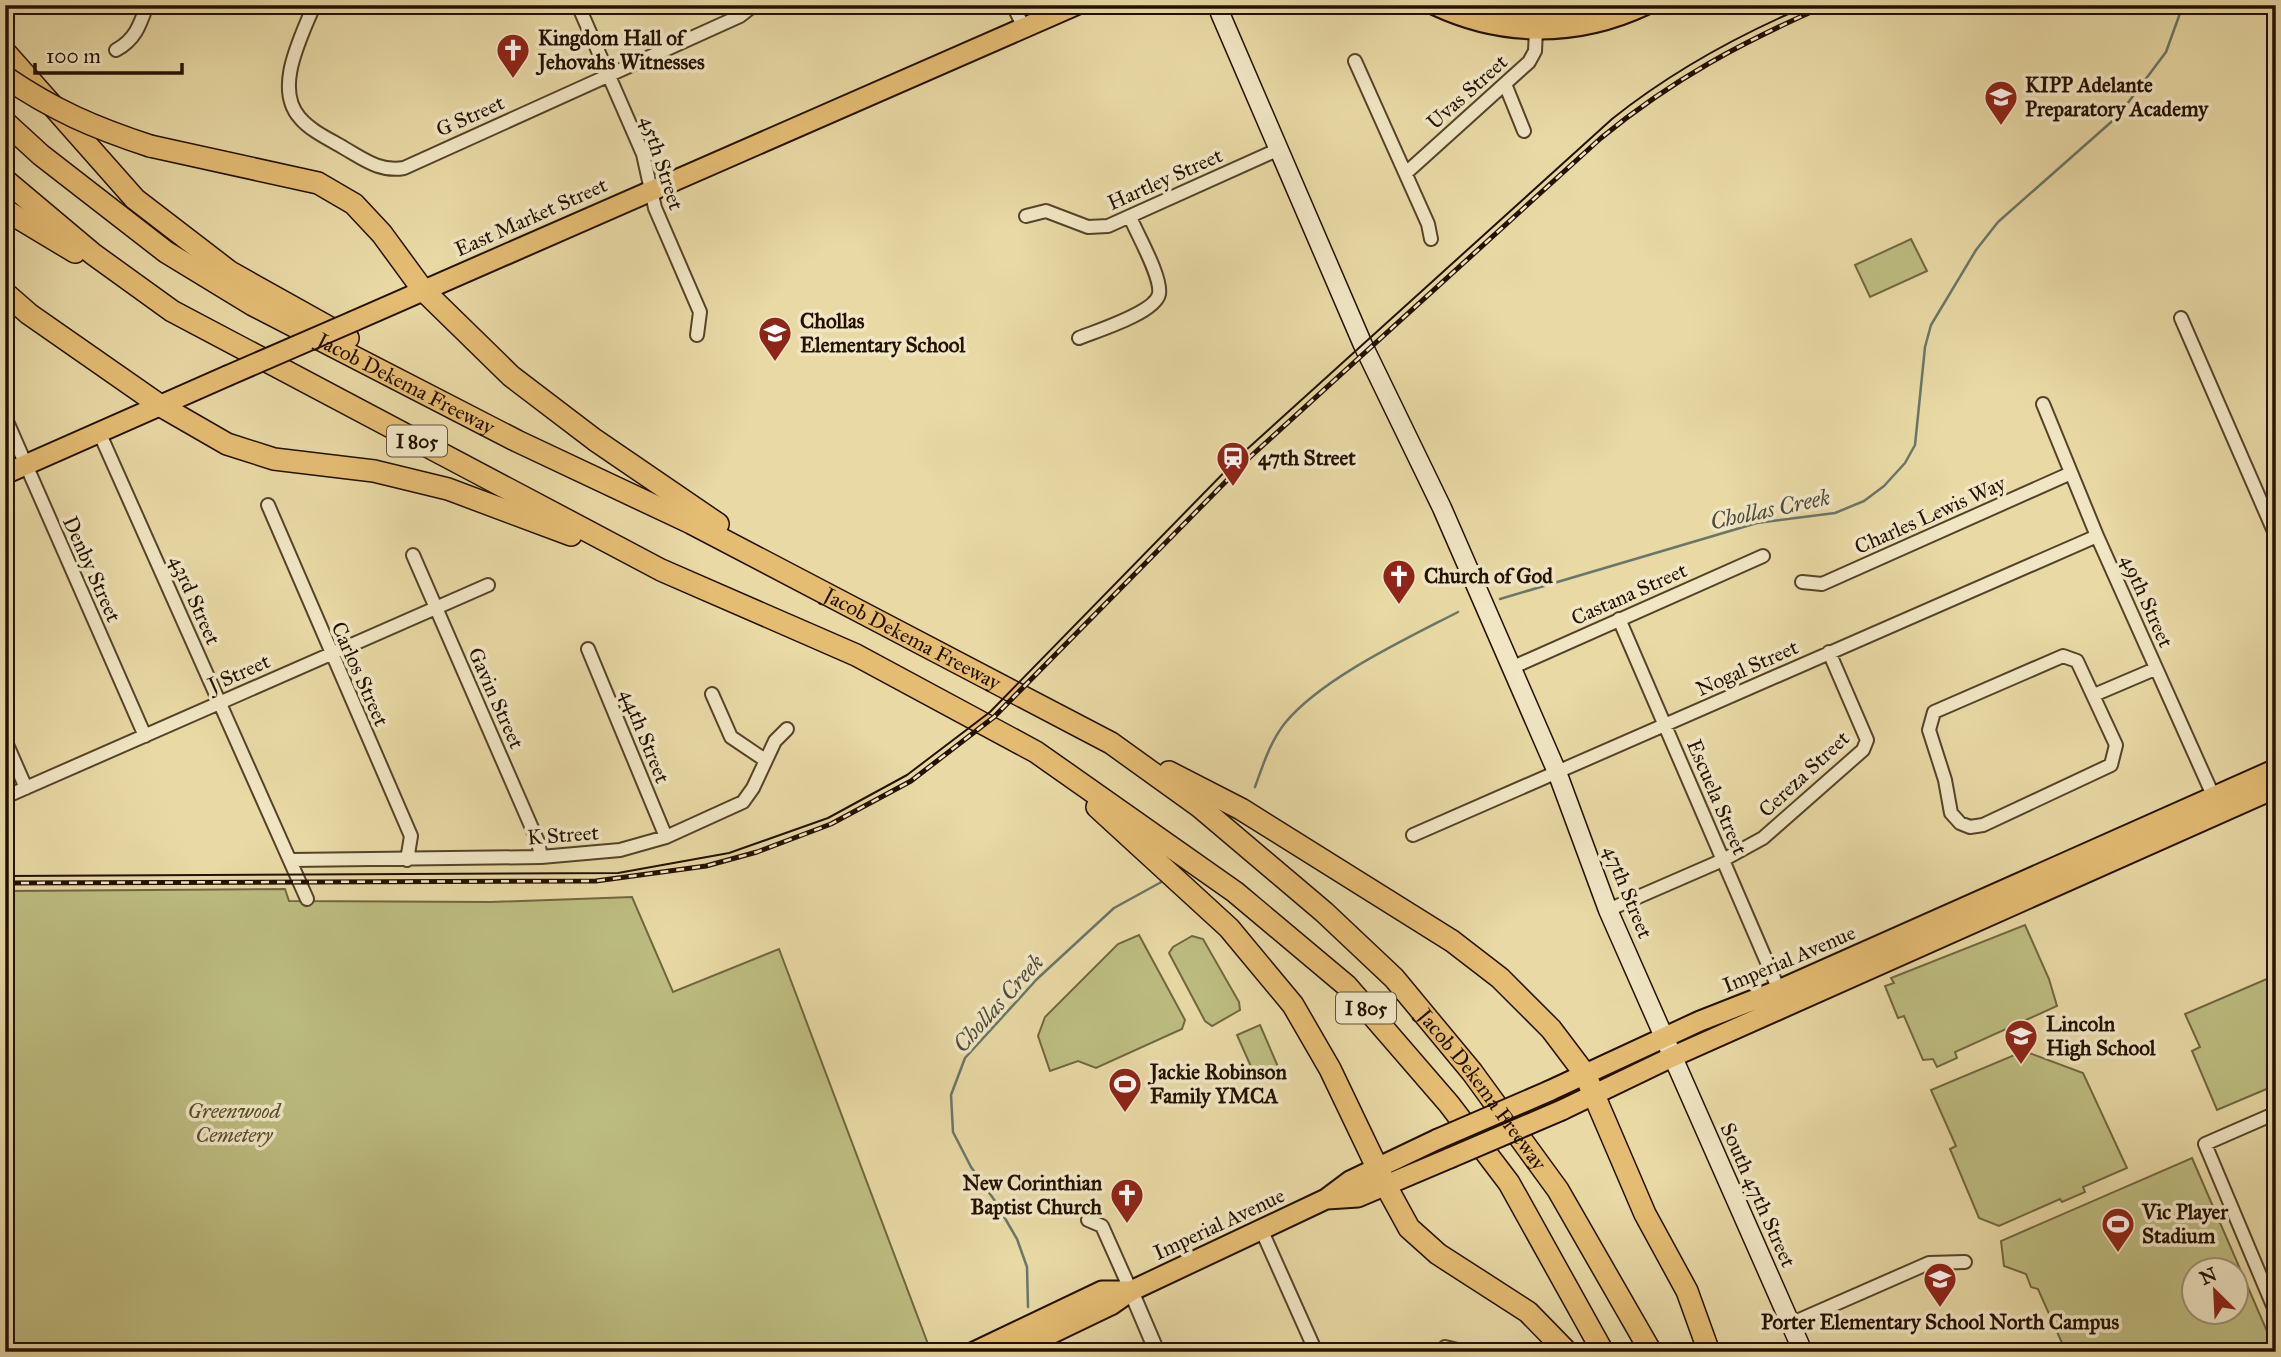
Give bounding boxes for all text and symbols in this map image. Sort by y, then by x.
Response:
place label: Kingdom Hall of Jehovahs Witnesses [535,25,705,76]
church icon: Kingdom Hall of Jehovahs Witnesses [494,31,532,80]
scale bar [35,32,182,76]
text: 100 m [46,43,101,69]
street label: Uvas Street [1421,49,1513,135]
place label: KIPP Adelante Preparatory Academy [2025,72,2209,122]
school or university icon: KIPP Adelante Preparatory Academy [1982,78,2020,127]
street label: G Street [432,89,509,143]
street label: 45th Street [635,113,690,214]
street label: Hartley Street [1103,142,1227,216]
street label: East Market Street [451,172,612,262]
place label: Chollas Elementary School [800,308,966,358]
school or university icon: Chollas Elementary School [756,314,794,363]
street label: Jacob Dekema Freeway [311,326,500,441]
road number: I 805 [387,426,447,456]
station icon: 47th Street [1214,439,1252,488]
place label: 47th Street [1258,445,1356,471]
street label: Charles Lewis Way [1850,470,2011,560]
water label: Chollas Creek [1707,483,1833,535]
street label: Denby Street [57,512,127,626]
street label: 43rd Street [164,551,226,649]
street label: 49th Street [2115,551,2179,652]
church icon: Church of God [1380,557,1418,606]
street label: Castana Street [1567,557,1691,631]
place label: Church of God [1424,563,1553,589]
street label: Jacob Dekema Freeway [817,581,1006,697]
street label: Carlos Street [325,618,395,731]
street label: Nogal Street [1692,634,1803,702]
street label: Gavin Street [462,643,530,753]
street label: J Street [202,648,275,699]
street label: 44th Street [614,685,676,787]
street label: Cereza Street [1753,725,1855,823]
street label: Escuela Street [1681,735,1753,859]
street label: K Street [526,819,600,850]
street label: 47th Street [1598,842,1659,943]
street label: Imperial Avenue [1719,919,1860,999]
water label: Chollas Creek [947,948,1049,1058]
road number: I 805 [1336,992,1396,1024]
street label: Jacob Dekema Freeway [1411,1002,1553,1176]
place label: Lincoln High School [2046,1011,2157,1061]
school or university icon: Lincoln High School [2002,1017,2040,1066]
place label: Jackie Robinson Family YMCA [1147,1059,1287,1109]
sports icon: Jackie Robinson Family YMCA [1106,1065,1144,1114]
park label: Greenwood Cemetery [187,1098,283,1148]
street label: South 47th Street [1715,1119,1802,1272]
place label: New Corinthian Baptist Church [962,1170,1103,1220]
church icon: New Corinthian Baptist Church [1108,1176,1146,1225]
street label: Imperial Avenue [1149,1182,1289,1266]
place label: Vic Player Stadium [2141,1199,2229,1249]
sports icon: Vic Player Stadium [2099,1205,2137,1254]
north arrow [2180,1256,2250,1326]
school or university icon: Porter Elementary School North Campus [1921,1260,1959,1309]
text: N [2196,1262,2220,1290]
place label: Porter Elementary School North Campus [1761,1309,2119,1335]

